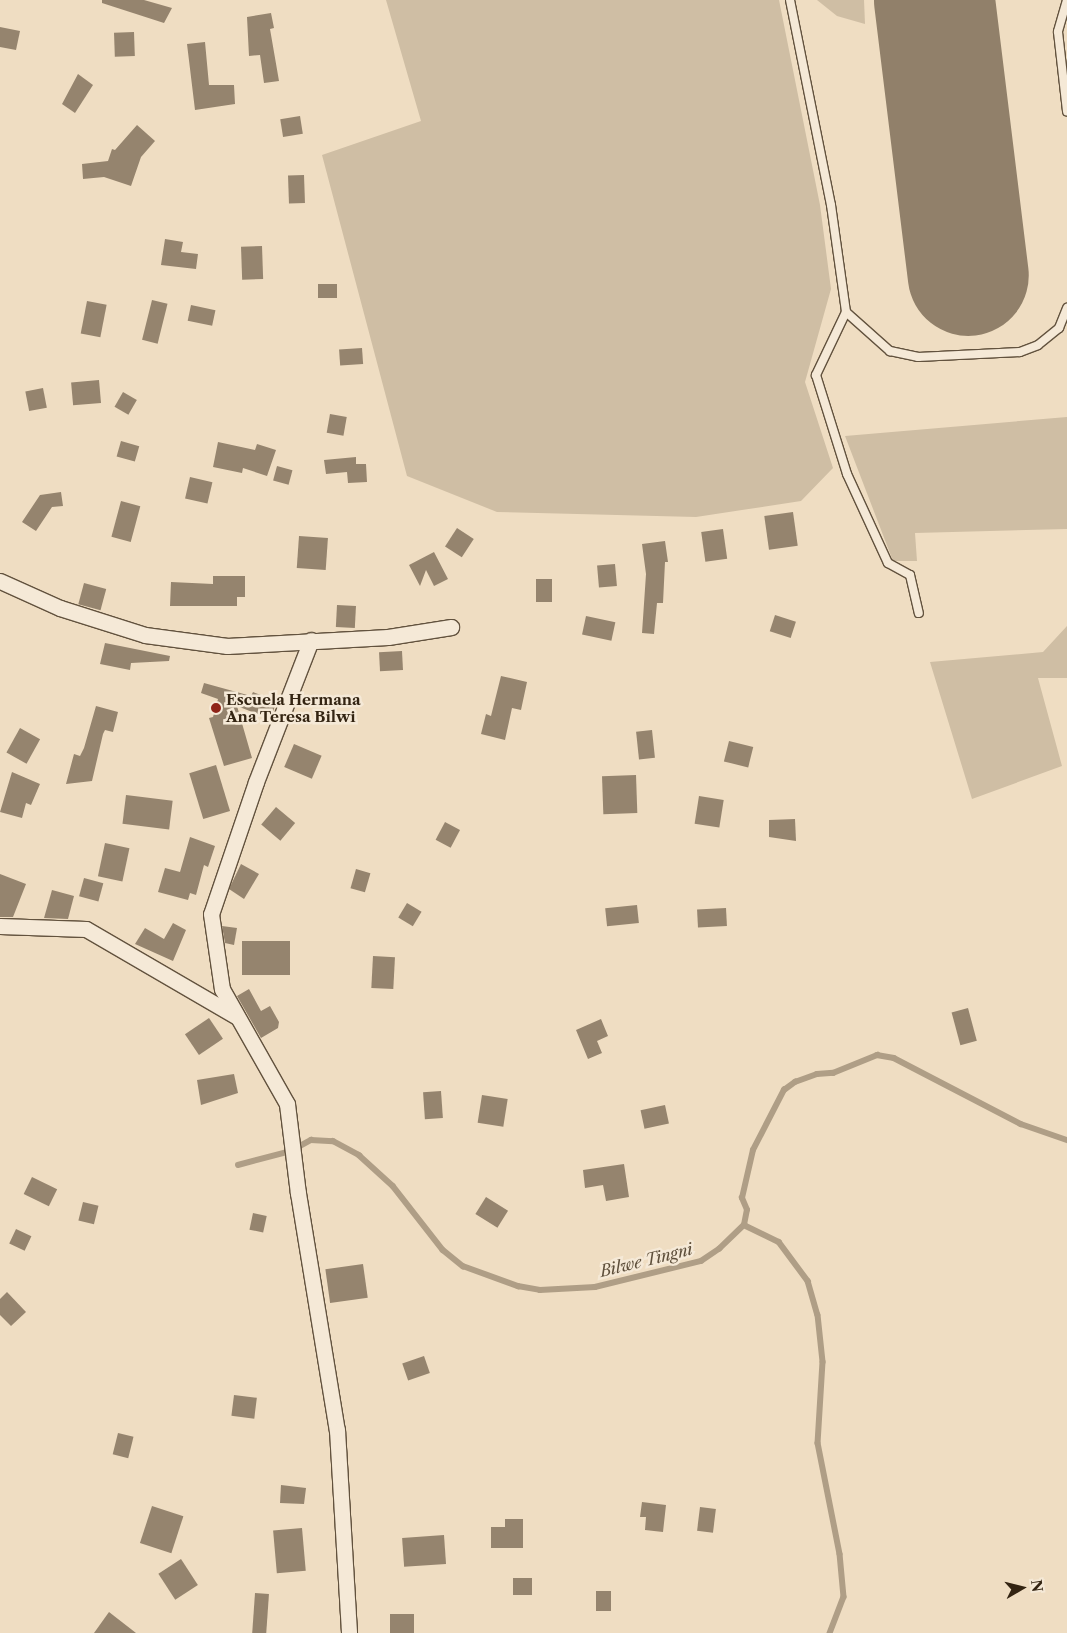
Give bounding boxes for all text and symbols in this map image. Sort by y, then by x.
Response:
place label: Escuela Hermana Ana Teresa Bilwi [226,690,361,725]
marker: Escuela Hermana Ana Teresa Bilwi [210,702,222,714]
water label: Bilwe Tingni [598,1239,694,1281]
north arrow [997,1563,1047,1613]
text: N [1027,1579,1047,1593]

